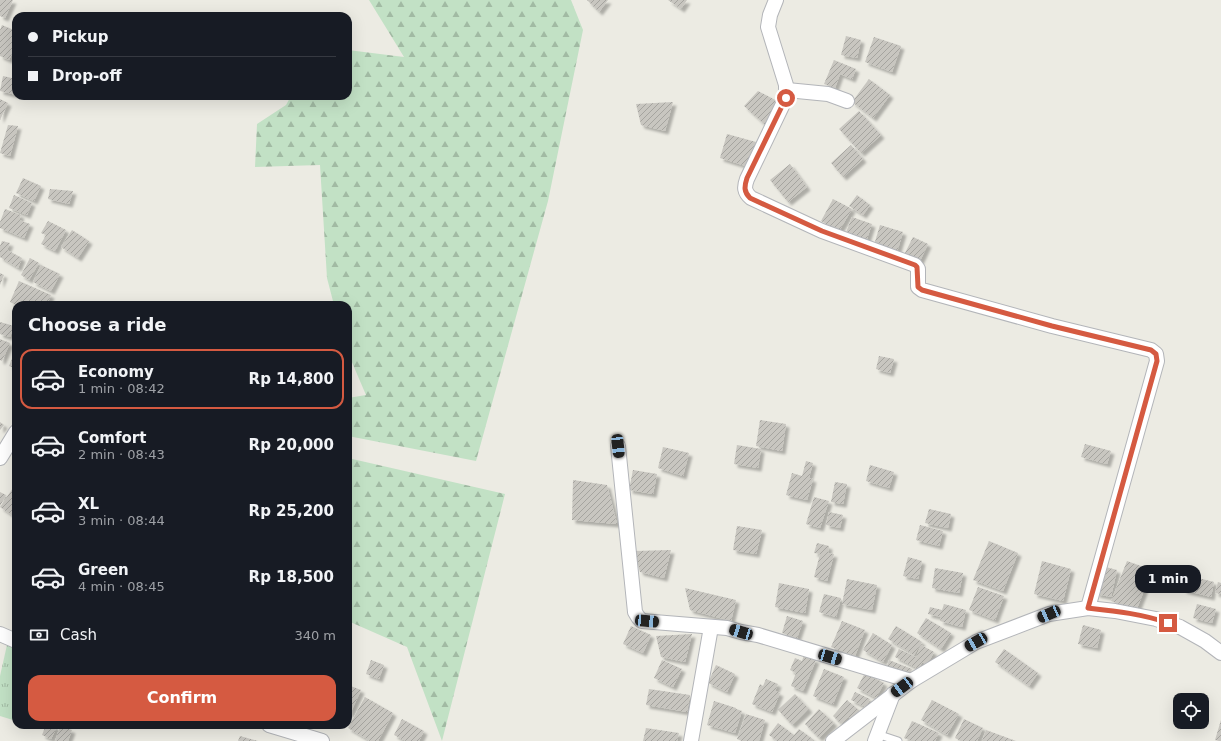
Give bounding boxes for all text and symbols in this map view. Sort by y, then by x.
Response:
text: Pickup [52,28,108,46]
text: Drop-off [52,67,122,85]
route start [777,89,795,107]
text: Choose a ride [28,314,167,335]
icon: car [30,361,66,397]
text: Economy [78,363,154,381]
text: Rp 14,800 [249,370,334,388]
text: 1 min · 08:42 [78,381,165,396]
icon: car [30,427,66,463]
text: Comfort [78,429,146,447]
car [611,433,625,459]
text: Rp 20,000 [249,436,334,454]
text: 2 min · 08:43 [78,447,165,462]
icon: car [30,493,66,529]
text: XL [78,495,99,513]
text: Rp 25,200 [249,502,334,520]
text: 3 min · 08:44 [78,513,165,528]
icon: car [30,559,66,595]
text: Green [78,561,129,579]
callout: 1 min [1135,565,1201,593]
text: Rp 18,500 [249,568,334,586]
text: 1 min [1148,571,1188,586]
text: 4 min · 08:45 [78,579,165,594]
car [1036,604,1062,624]
car [635,614,659,628]
route end [1159,614,1177,632]
car [728,623,754,641]
icon: cash [28,624,50,646]
text: Cash [60,626,97,644]
text: 340 m [294,628,336,643]
car [963,631,989,653]
car [817,648,843,666]
button: Confirm [28,675,336,721]
car [889,675,915,699]
map controls [1173,693,1209,729]
button: locate [1173,693,1209,729]

